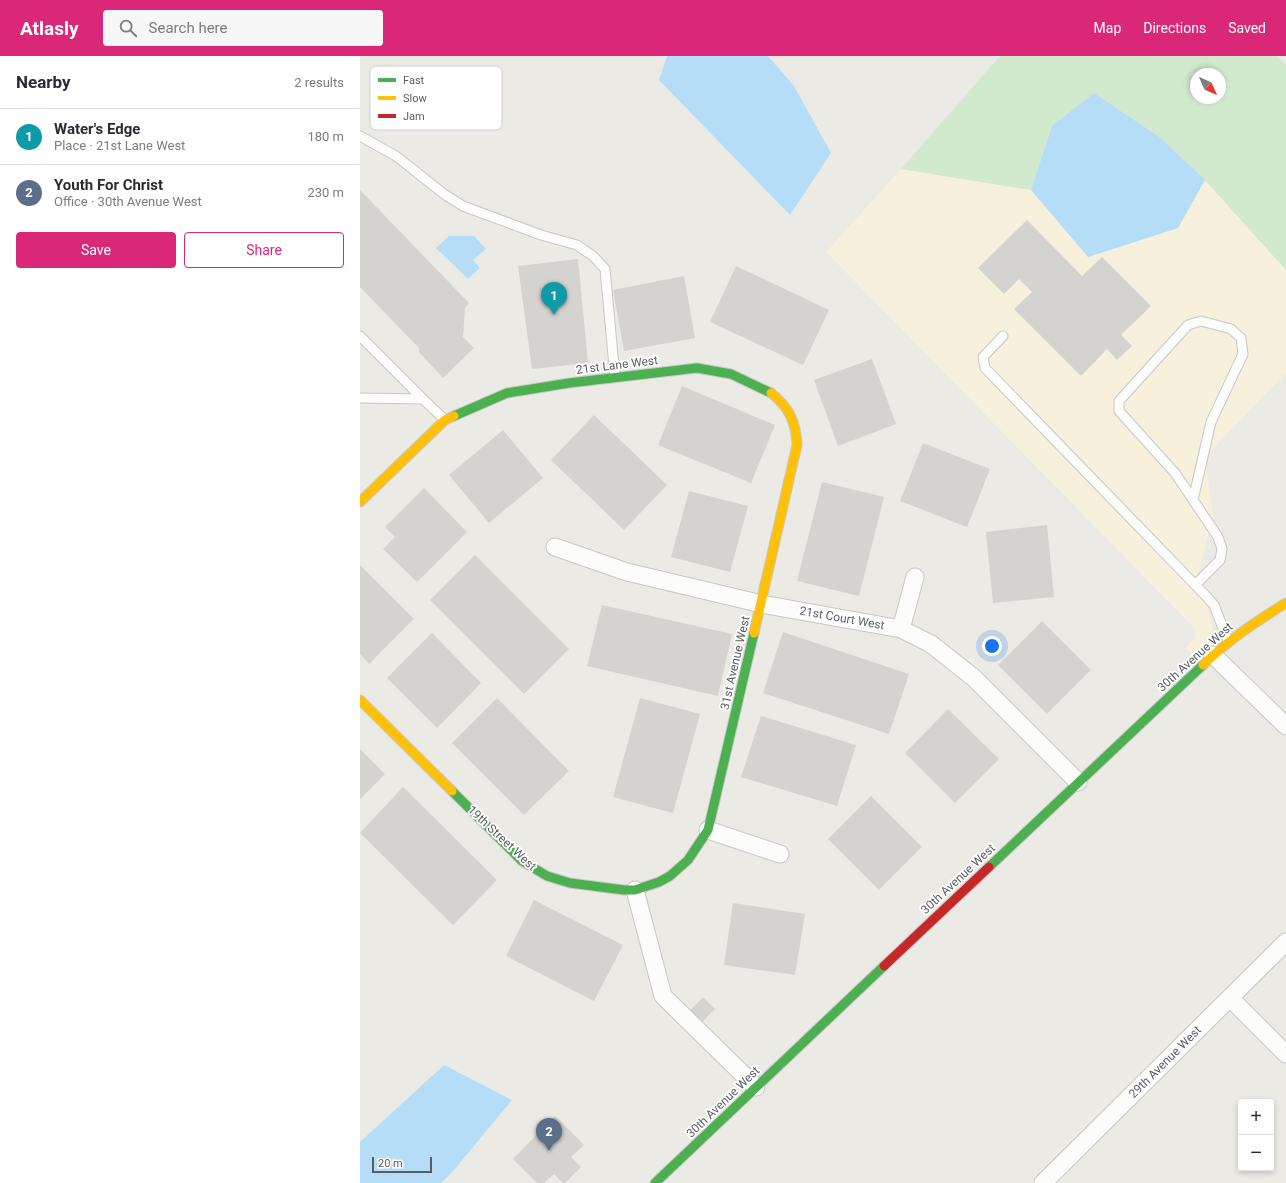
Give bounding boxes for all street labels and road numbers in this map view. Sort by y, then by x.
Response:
street label: 21st Lane West [575,353,659,377]
street label: 21st Court West [798,604,886,632]
street label: 31st Avenue West [717,615,753,711]
street label: 30th Avenue West [1155,620,1235,694]
street label: 19th Street West [465,803,539,873]
street label: 30th Avenue West [918,841,998,917]
street label: 29th Avenue West [1126,1023,1204,1101]
street label: 30th Avenue West [684,1064,763,1140]

